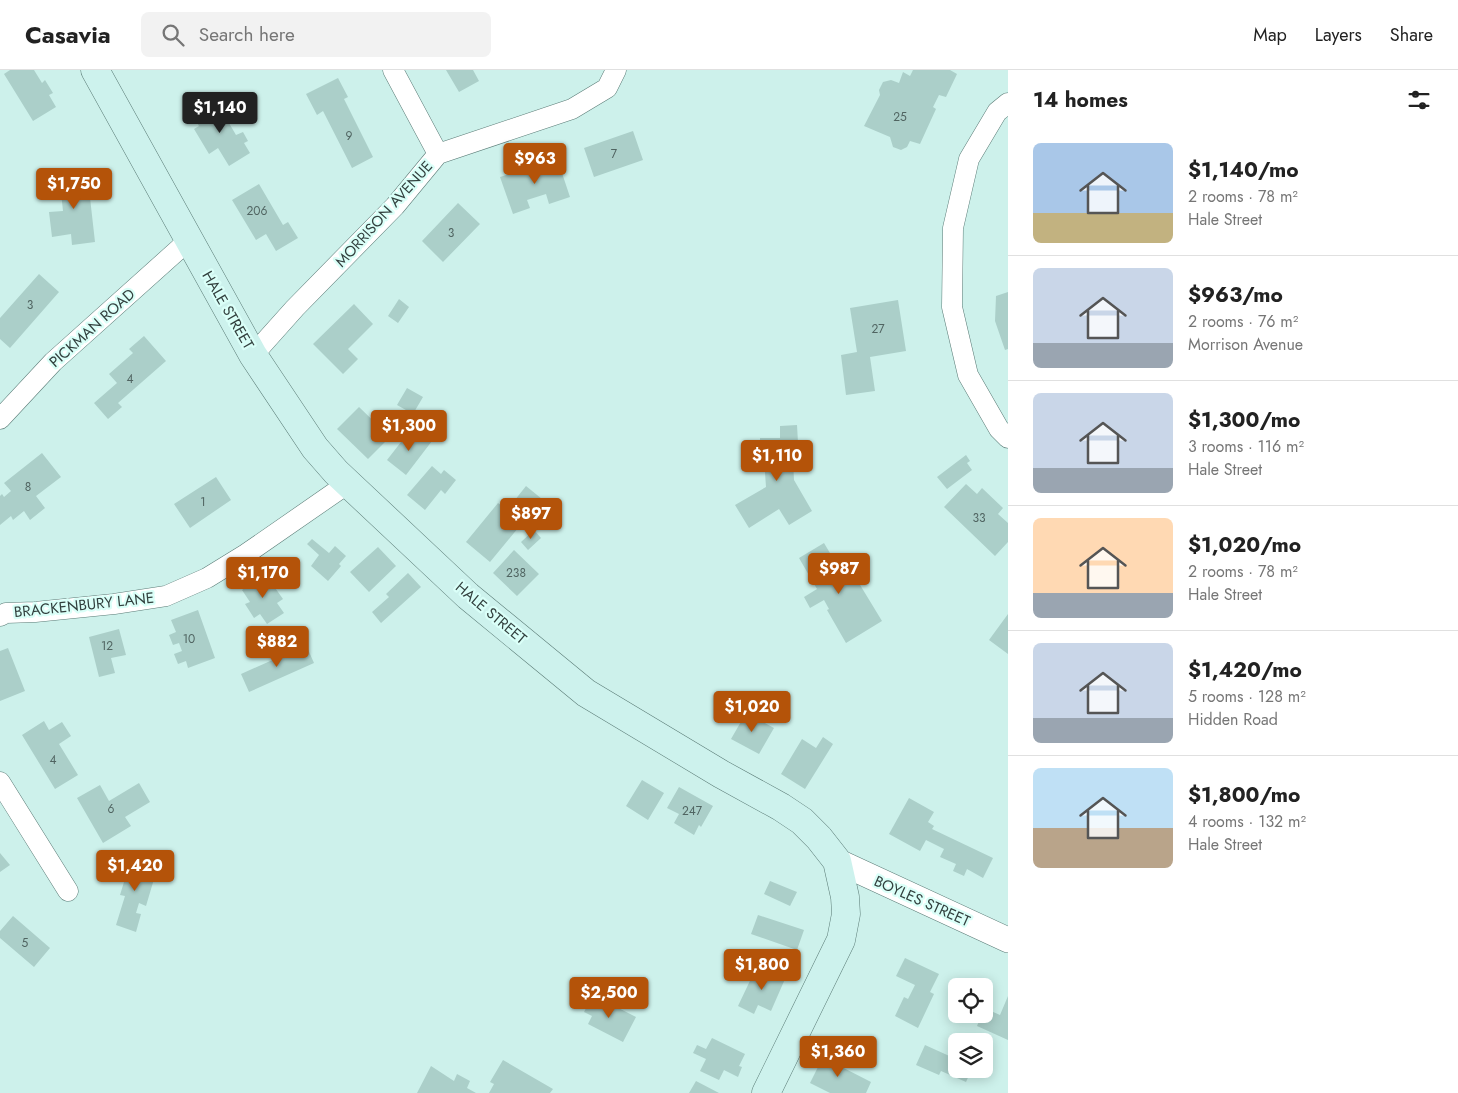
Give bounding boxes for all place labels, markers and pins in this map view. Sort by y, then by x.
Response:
pin: $1,140 [179,92,261,134]
pin: $963 [505,142,565,185]
pin: $1,750 [33,168,115,210]
pin: $1,300 [368,410,450,452]
pin: $1,110 [736,440,818,482]
pin: $897 [501,498,561,540]
pin: $987 [809,552,869,595]
pin: $1,170 [222,556,304,599]
pin: $882 [247,626,307,668]
pin: $1,020 [711,690,793,733]
pin: $1,420 [94,850,176,892]
pin: $1,800 [721,948,803,991]
pin: $2,500 [568,976,650,1019]
pin: $1,360 [797,1036,879,1078]

